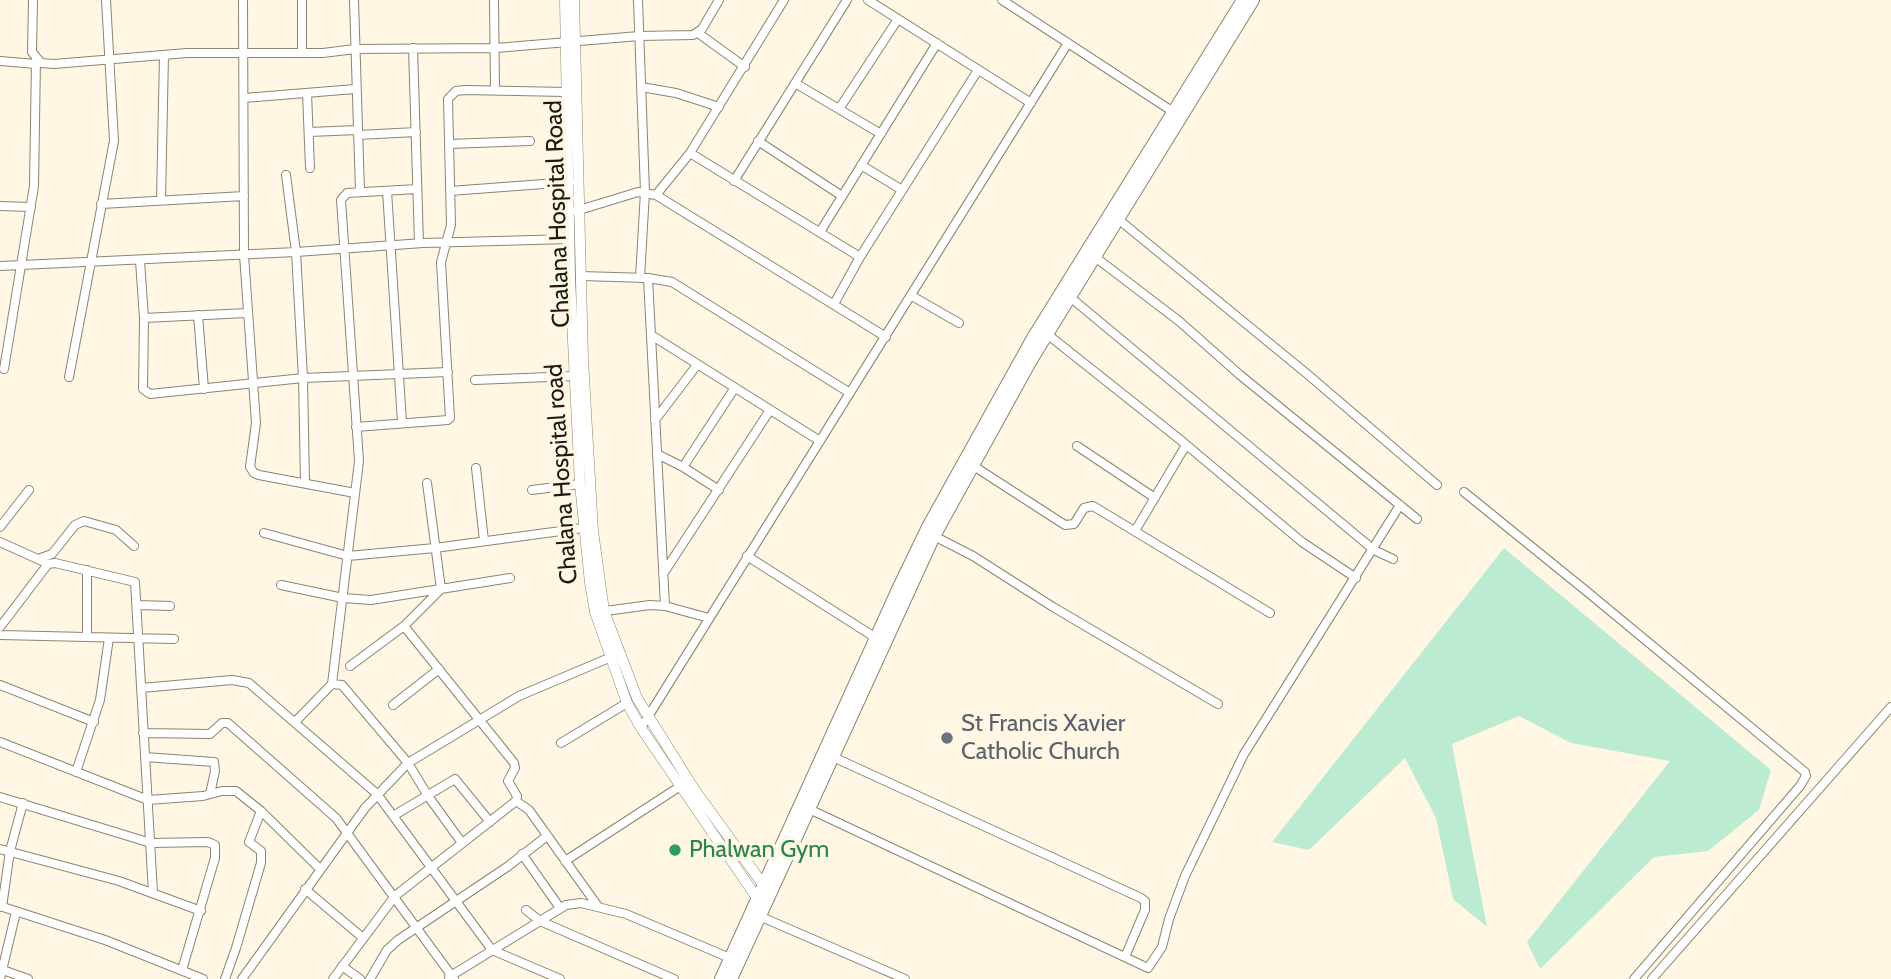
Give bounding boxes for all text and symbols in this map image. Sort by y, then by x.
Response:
street label: Chalana Hospital Road [540,100,576,328]
street label: Chalana Hospital road [540,363,584,585]
place label: St Francis Xavier Catholic Church [961,710,1125,766]
marker: St Francis Xavier Catholic Church [939,730,955,746]
place label: Phalwan Gym [689,836,829,864]
marker: Phalwan Gym [667,842,683,858]

